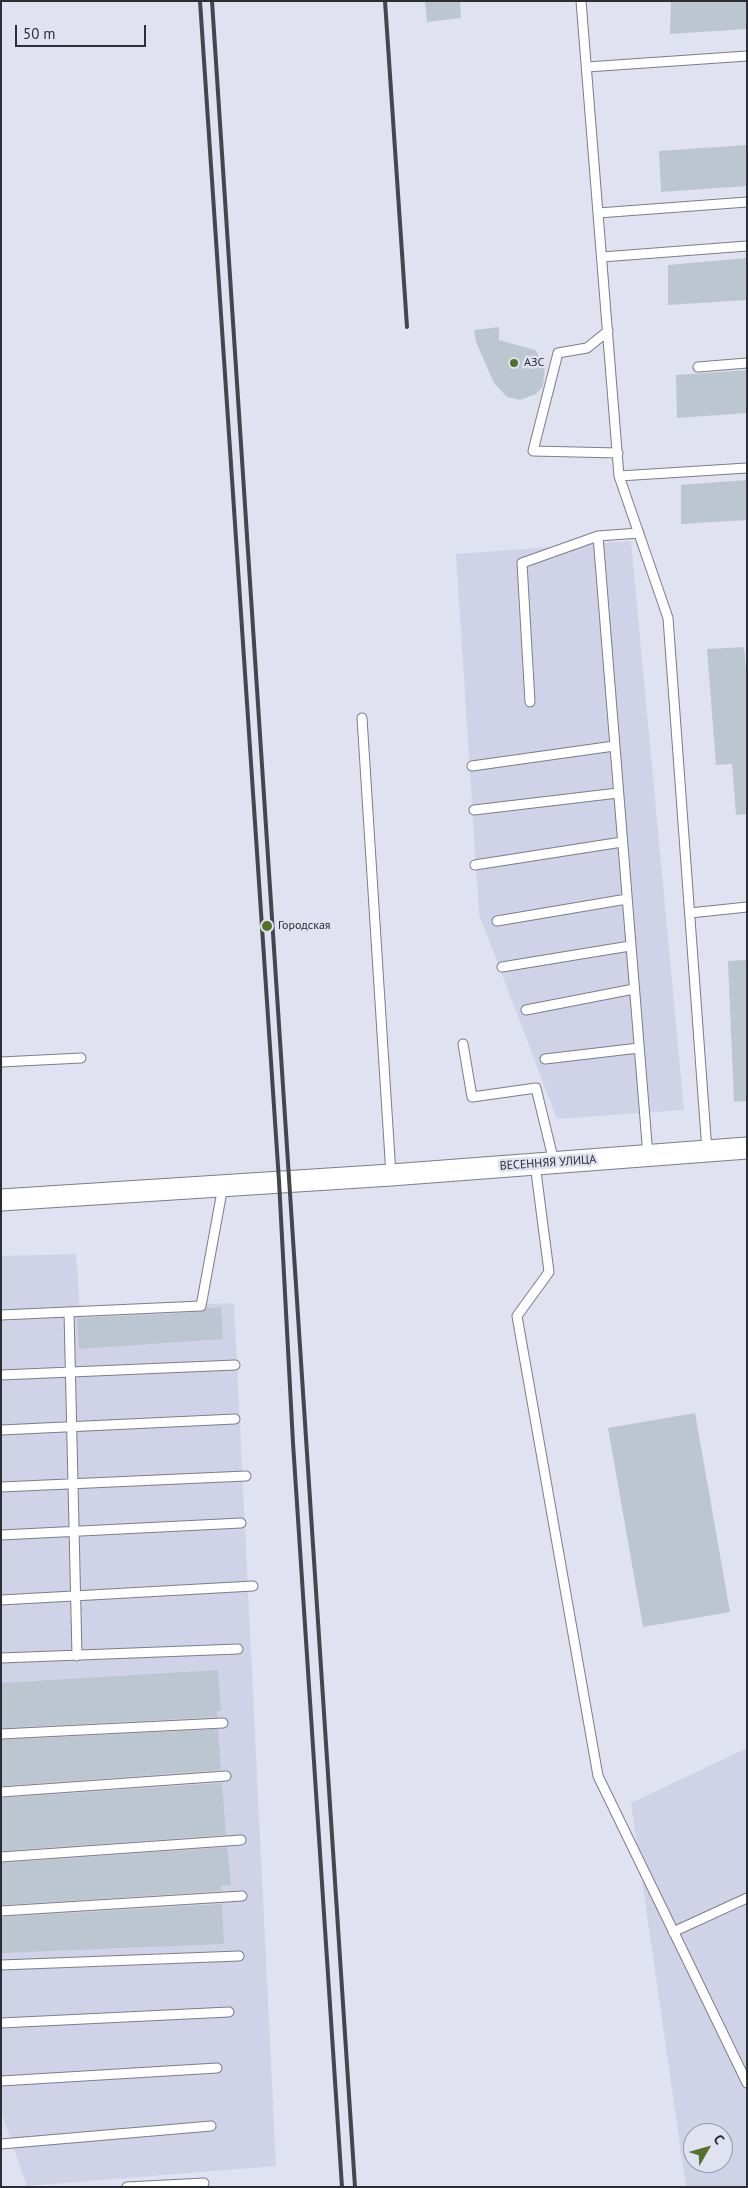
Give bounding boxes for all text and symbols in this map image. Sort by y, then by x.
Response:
scale bar [18,15,149,47]
text: 50 m [23,24,56,43]
place label: АЗС [524,356,544,370]
marker: АЗС [508,357,520,369]
marker: Городская [260,919,274,933]
place label: Городская [278,919,331,933]
street label: ВЕСЕННЯЯ УЛИЦА [499,1152,597,1174]
north arrow [683,2123,733,2173]
text: С [710,2131,729,2148]

